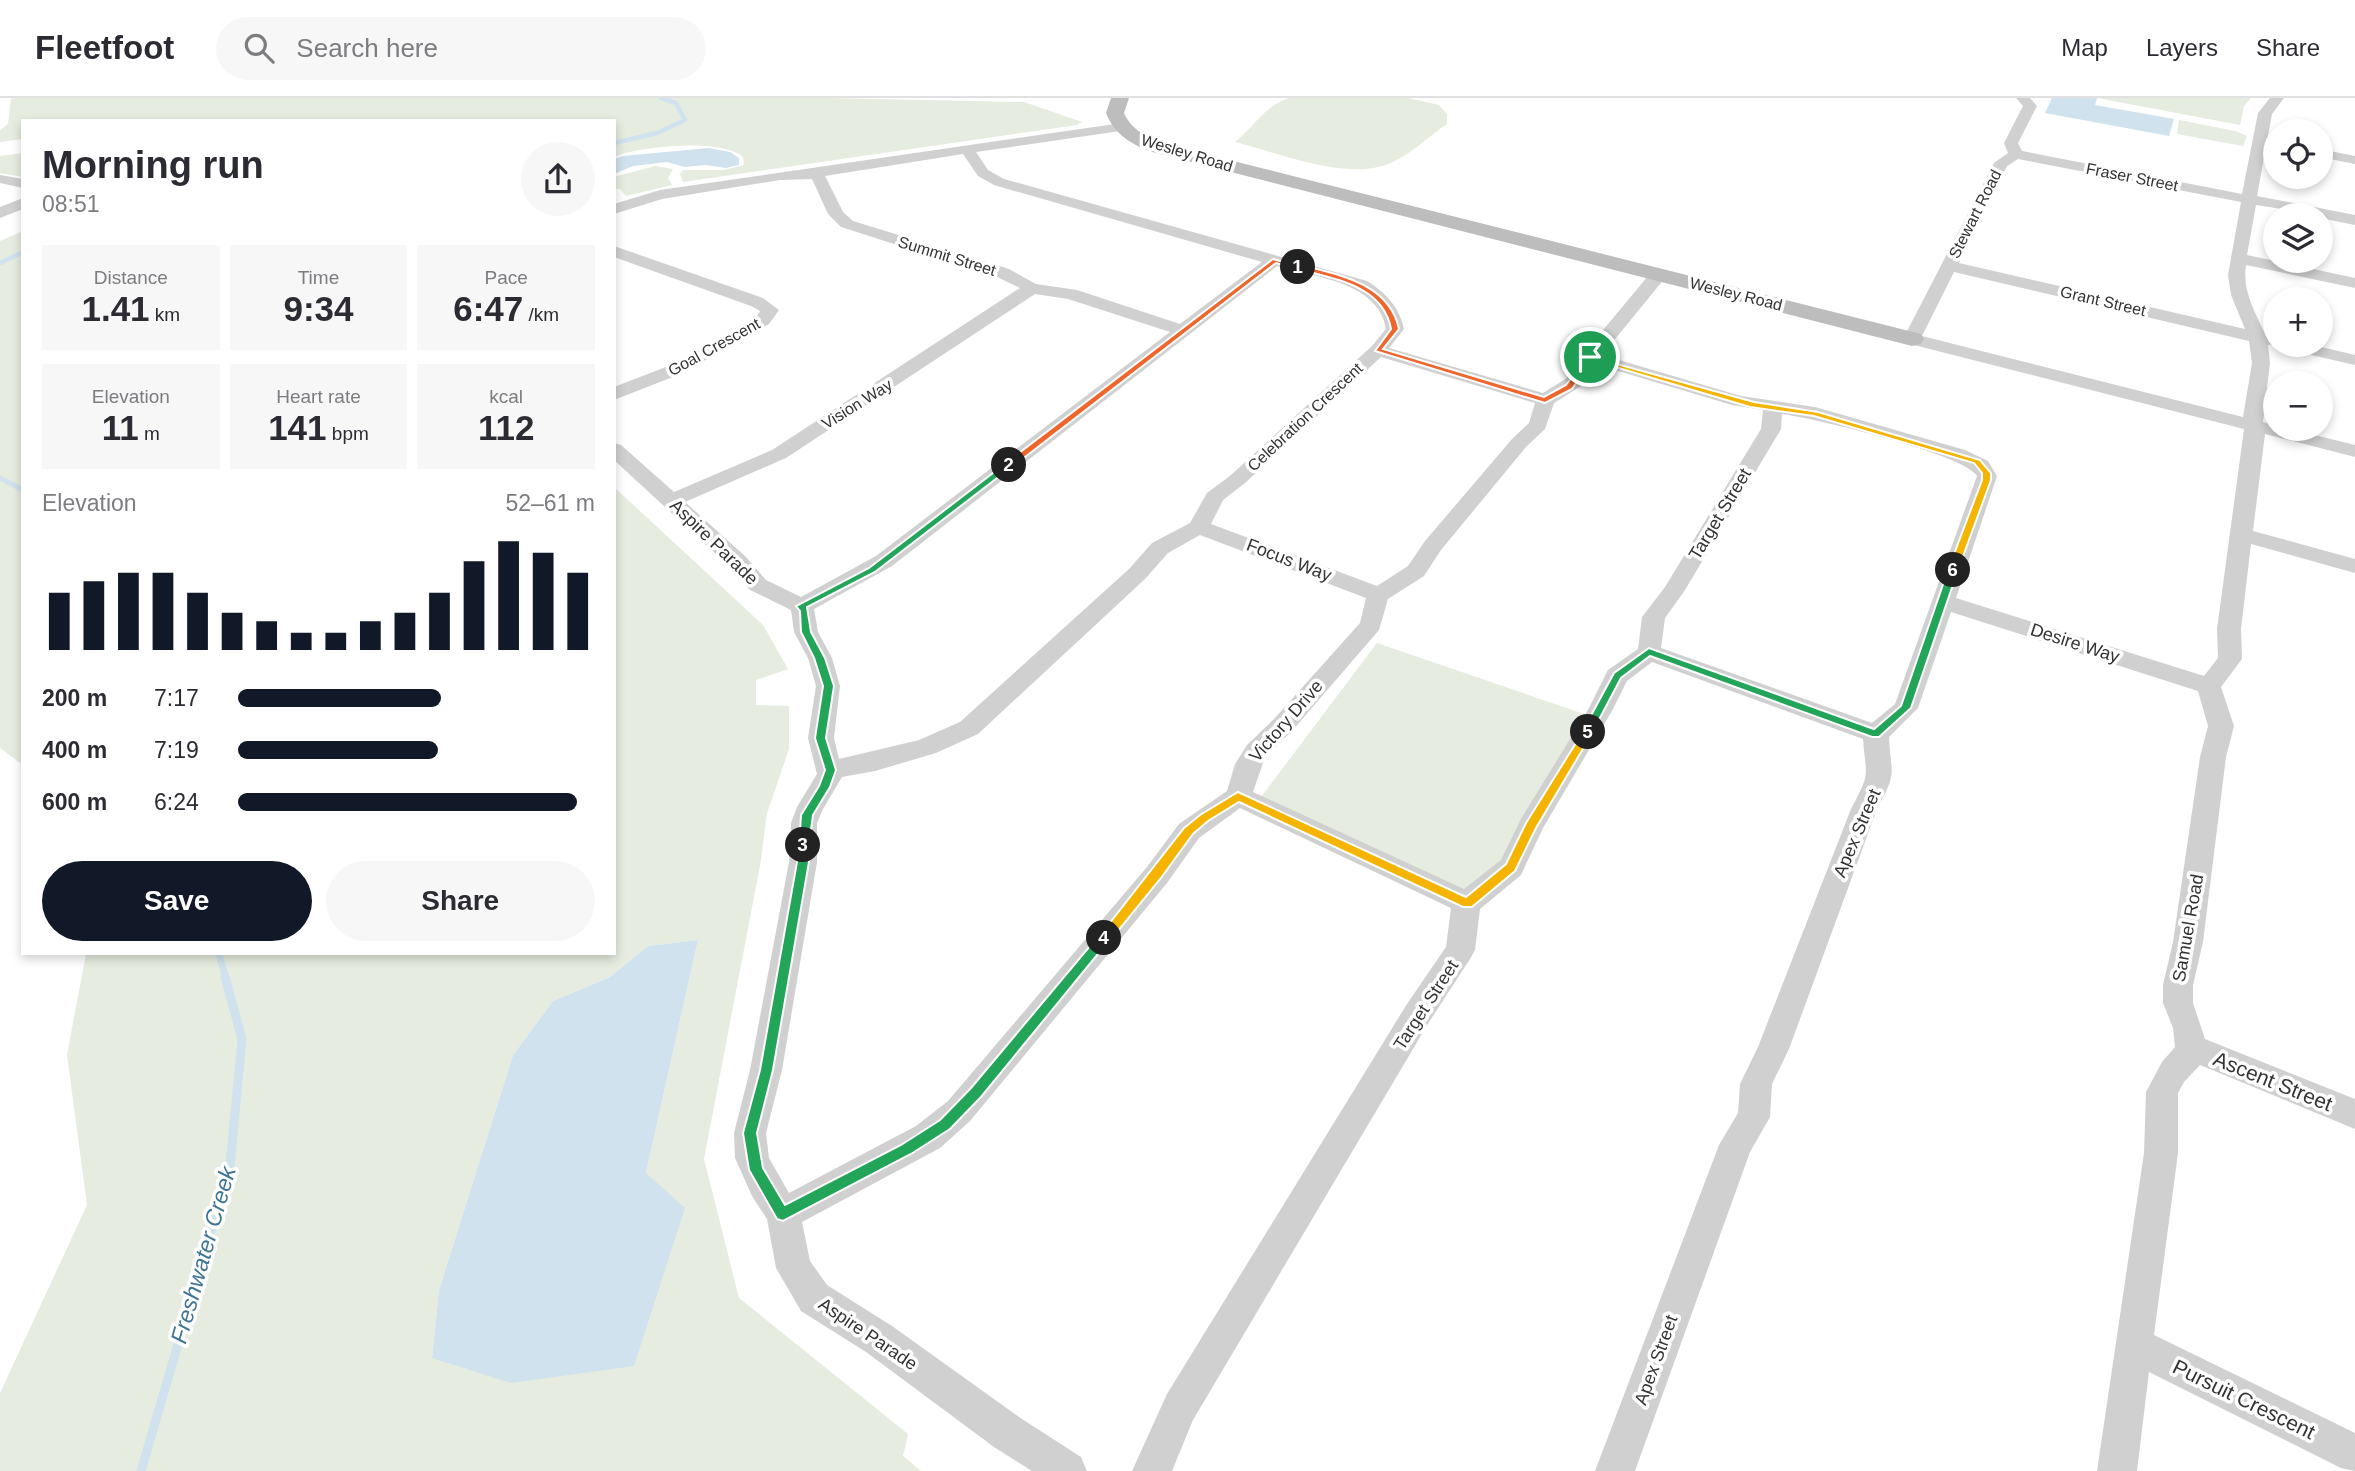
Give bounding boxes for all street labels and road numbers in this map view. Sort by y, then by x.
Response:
street label: Wesley Road [1139,131,1235,175]
street label: Fraser Street [2085,160,2180,194]
street label: Stewart Road [1945,167,2005,261]
street label: Summit Street [896,233,998,279]
street label: Wesley Road [1688,274,1784,314]
street label: Grant Street [2059,283,2148,319]
street label: Goal Crescent [665,315,763,379]
street label: Celebration Crescent [1244,359,1366,474]
street label: Vision Way [819,376,895,432]
street label: Target Street [1685,465,1755,563]
street label: Aspire Parade [666,495,762,589]
street label: Focus Way [1244,535,1334,585]
street label: Desire Way [2028,619,2122,667]
street label: Victory Drive [1245,676,1327,766]
street label: Apex Street [1829,786,1885,880]
street label: Samuel Road [2169,873,2207,983]
street label: Target Street [1390,956,1462,1054]
street label: Ascent Street [2210,1047,2336,1115]
street label: Aspire Parade [815,1294,921,1374]
street label: Apex Street [1631,1312,1681,1408]
street label: Pursuit Crescent [2169,1355,2319,1443]

